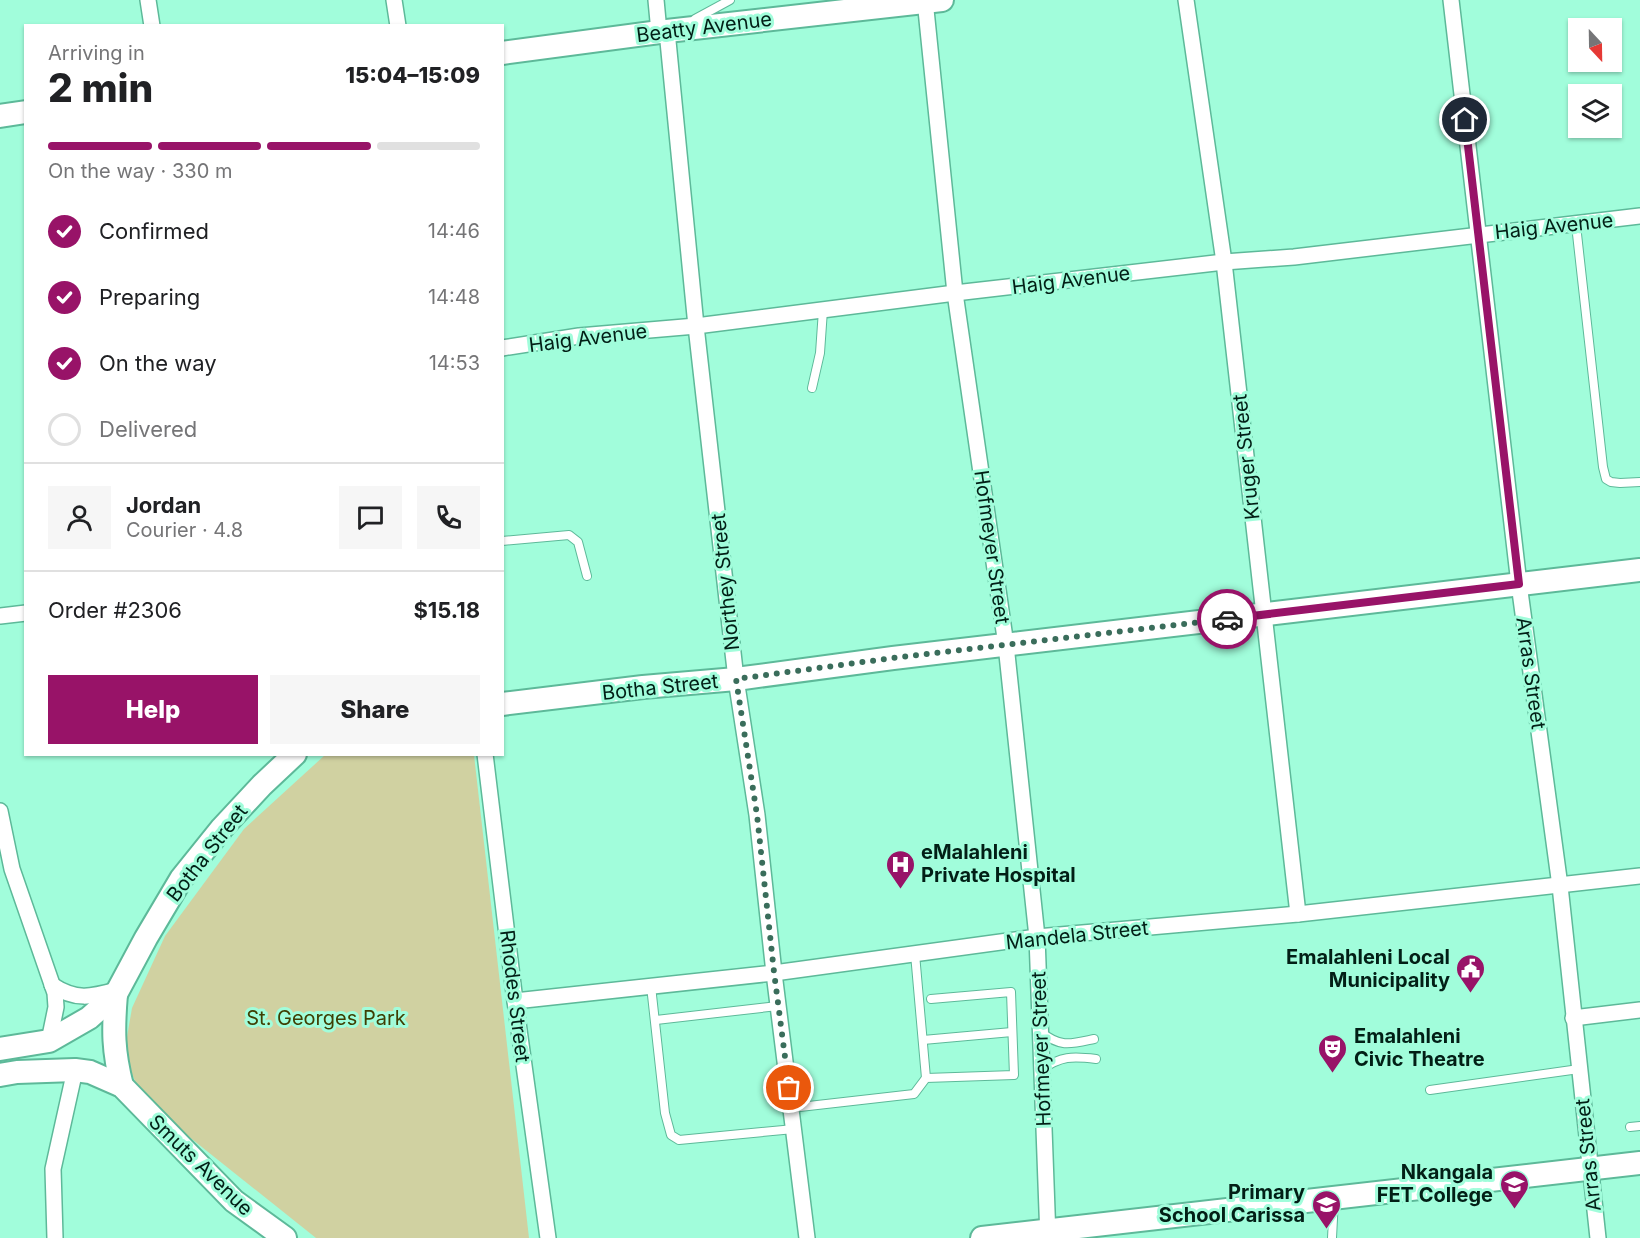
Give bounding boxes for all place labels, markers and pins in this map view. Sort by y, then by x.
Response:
pin [1439,94,1490,145]
place label: eMalahleni Private Hospital [921,840,1076,887]
hospital icon: eMalahleni Private Hospital [884,848,916,890]
place label: Emalahleni Local Municipality [1286,945,1450,992]
public building icon: Emalahleni Local Municipality [1455,952,1487,994]
place label: Emalahleni Civic Theatre [1354,1024,1485,1071]
theatre icon: Emalahleni Civic Theatre [1317,1032,1349,1074]
pin [763,1062,814,1113]
place label: Nkangala FET College [1377,1160,1493,1207]
school or university icon: Nkangala FET College [1498,1168,1530,1210]
place label: Primary School Carissa [1159,1180,1305,1227]
school or university icon: Primary School Carissa [1310,1188,1342,1230]

